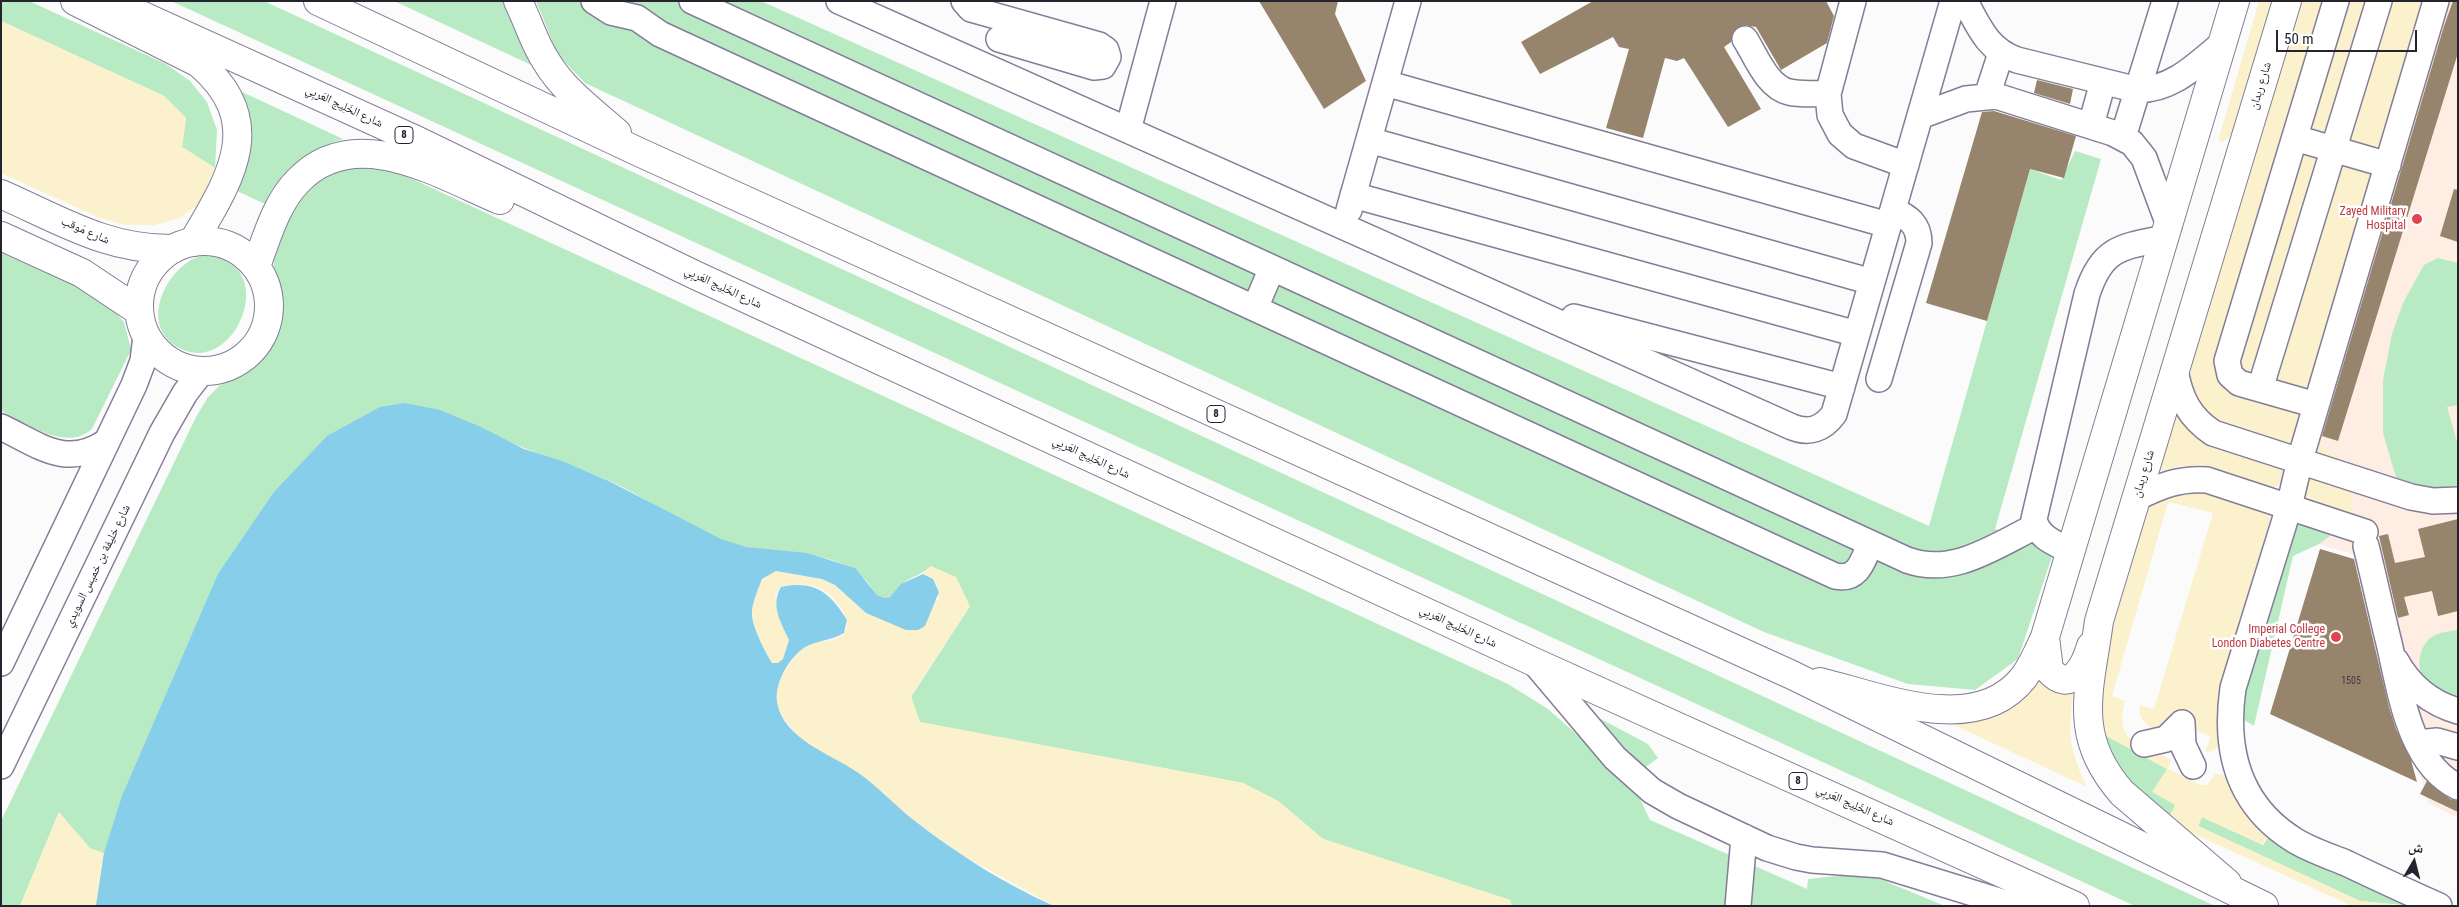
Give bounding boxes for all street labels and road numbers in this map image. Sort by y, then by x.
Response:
street label: شارع ربدان [2247,60,2275,112]
street label: شارع الخَلِيج العَربِي [303,83,385,131]
road number: 8 [395,126,413,144]
street label: شارع مَوقب [58,214,112,248]
street label: شارع الخَلِيج العَربِي [682,264,764,312]
road number: 8 [1207,406,1225,422]
street label: شارع الخَلِيج العَربِي [1050,434,1132,482]
street label: شارع ربدان [2130,448,2158,500]
street label: شارع خليفة بن خميس السويدي [62,502,134,630]
street label: شارع الخَلِيج العَربِي [1417,603,1499,651]
road number: 8 [1789,772,1807,789]
street label: شارع الخَلِيج العَربِي [1814,782,1896,830]

